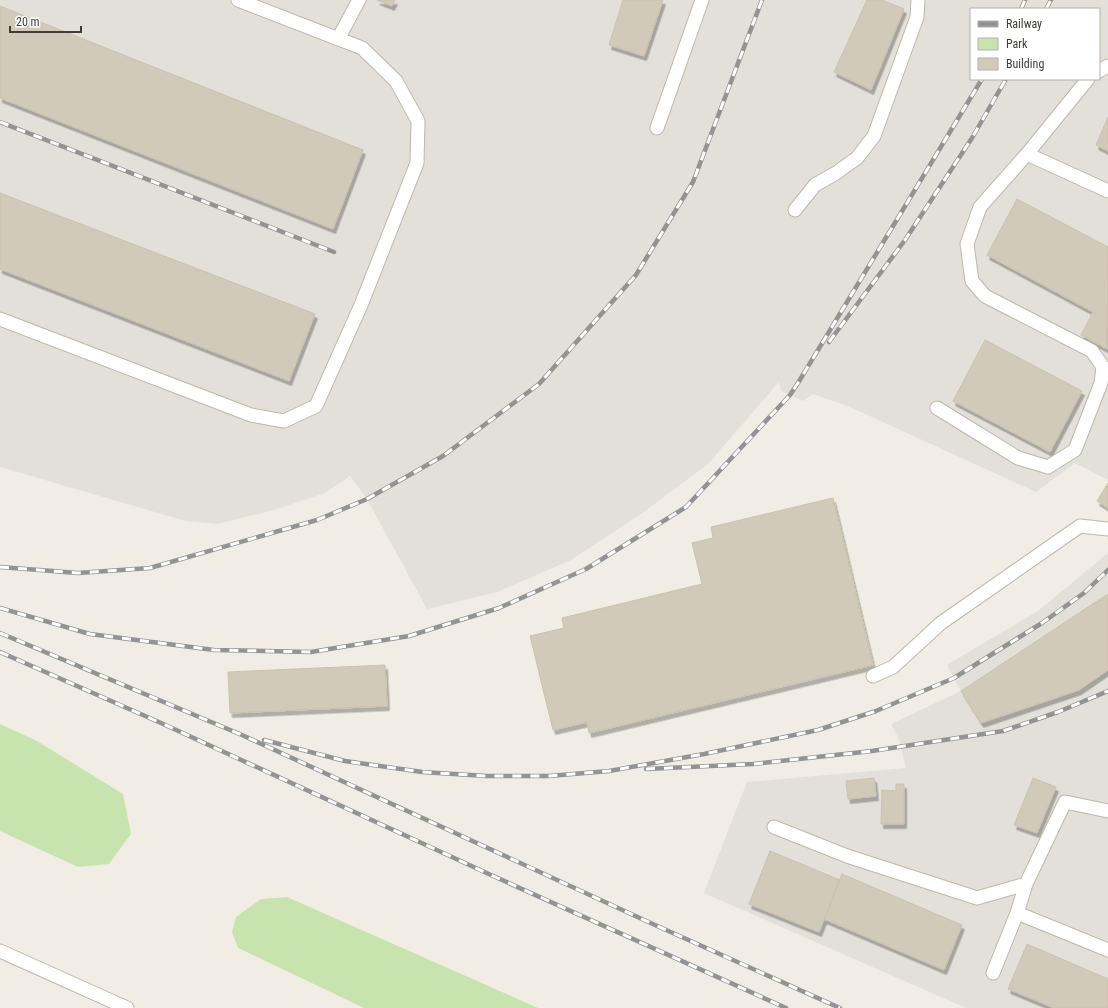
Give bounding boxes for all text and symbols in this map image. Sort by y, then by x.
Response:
scale bar [10,8,81,34]
legend [970,8,1100,80]
text: 20 m [16,15,40,29]
text: Railway [1006,17,1042,31]
text: Park [1006,37,1028,51]
text: Building [1006,57,1044,71]

